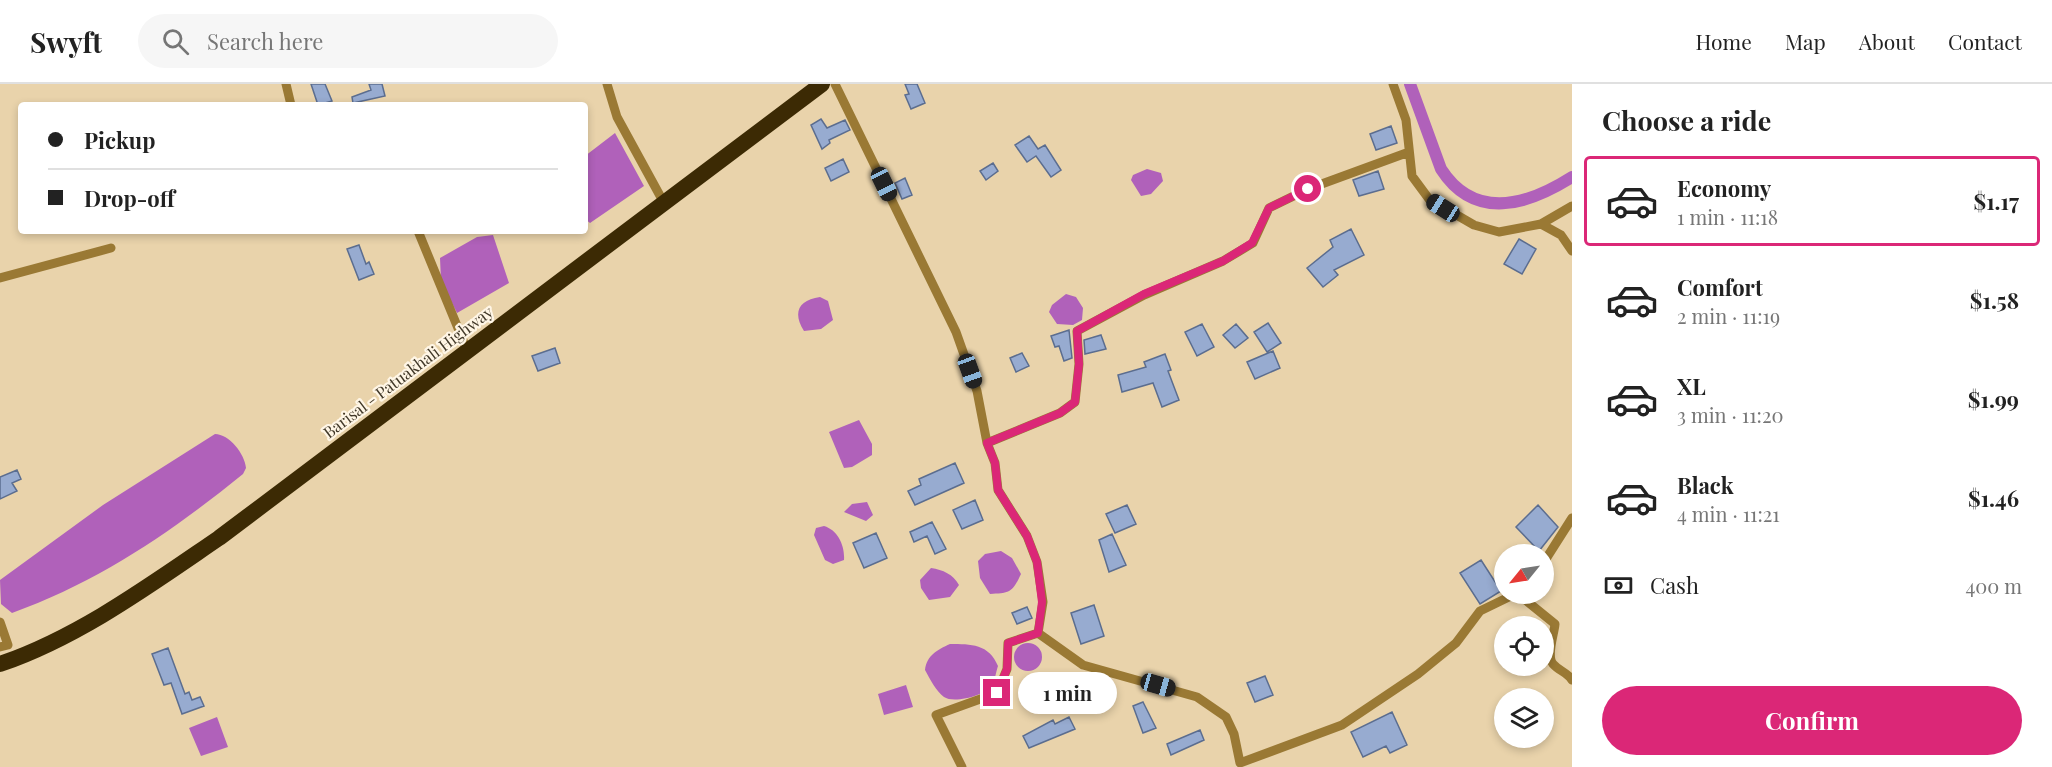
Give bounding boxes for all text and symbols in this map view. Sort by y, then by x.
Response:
search box [138,14,558,68]
text: Swyft [30,23,102,60]
icon: search [159,25,192,58]
text: Search here [207,26,323,56]
text: Home [1696,27,1752,55]
text: Map [1785,27,1826,55]
text: About [1859,27,1915,55]
text: Contact [1948,27,2022,55]
text: Choose a ride [1602,102,1771,138]
text: Pickup [84,125,155,155]
car [868,164,900,204]
text: Economy [1677,173,1771,203]
icon: car [1605,174,1659,228]
route start [1294,175,1321,202]
text: Drop-off [84,183,175,213]
text: $1.17 [1974,186,2019,216]
car [1423,191,1463,225]
text: 1 min · 11:18 [1677,203,1778,230]
text: Comfort [1677,272,1763,302]
icon: car [1605,273,1659,327]
text: $1.58 [1970,285,2019,315]
street label: Barisal - Patuakhali Highway [319,301,497,442]
text: 2 min · 11:19 [1677,302,1780,329]
car [955,351,985,391]
text: XL [1677,371,1706,401]
icon: car [1605,372,1659,426]
text: $1.99 [1968,384,2019,414]
text: 3 min · 11:20 [1677,401,1784,428]
text: Black [1677,470,1734,500]
icon: car [1605,471,1659,525]
text: $1.46 [1968,483,2019,513]
text: 4 min · 11:21 [1677,500,1780,527]
north arrow [1494,544,1554,604]
map controls [1494,544,1554,748]
icon: cash [1602,569,1635,602]
text: Cash [1650,570,1699,600]
text: 400 m [1965,572,2022,599]
button: locate [1494,616,1554,676]
car [1138,671,1178,699]
callout: 1 min [1018,672,1117,714]
route end [983,679,1010,706]
text: 1 min [1043,679,1092,706]
button: Confirm [1602,686,2022,755]
button: layers [1494,688,1554,748]

